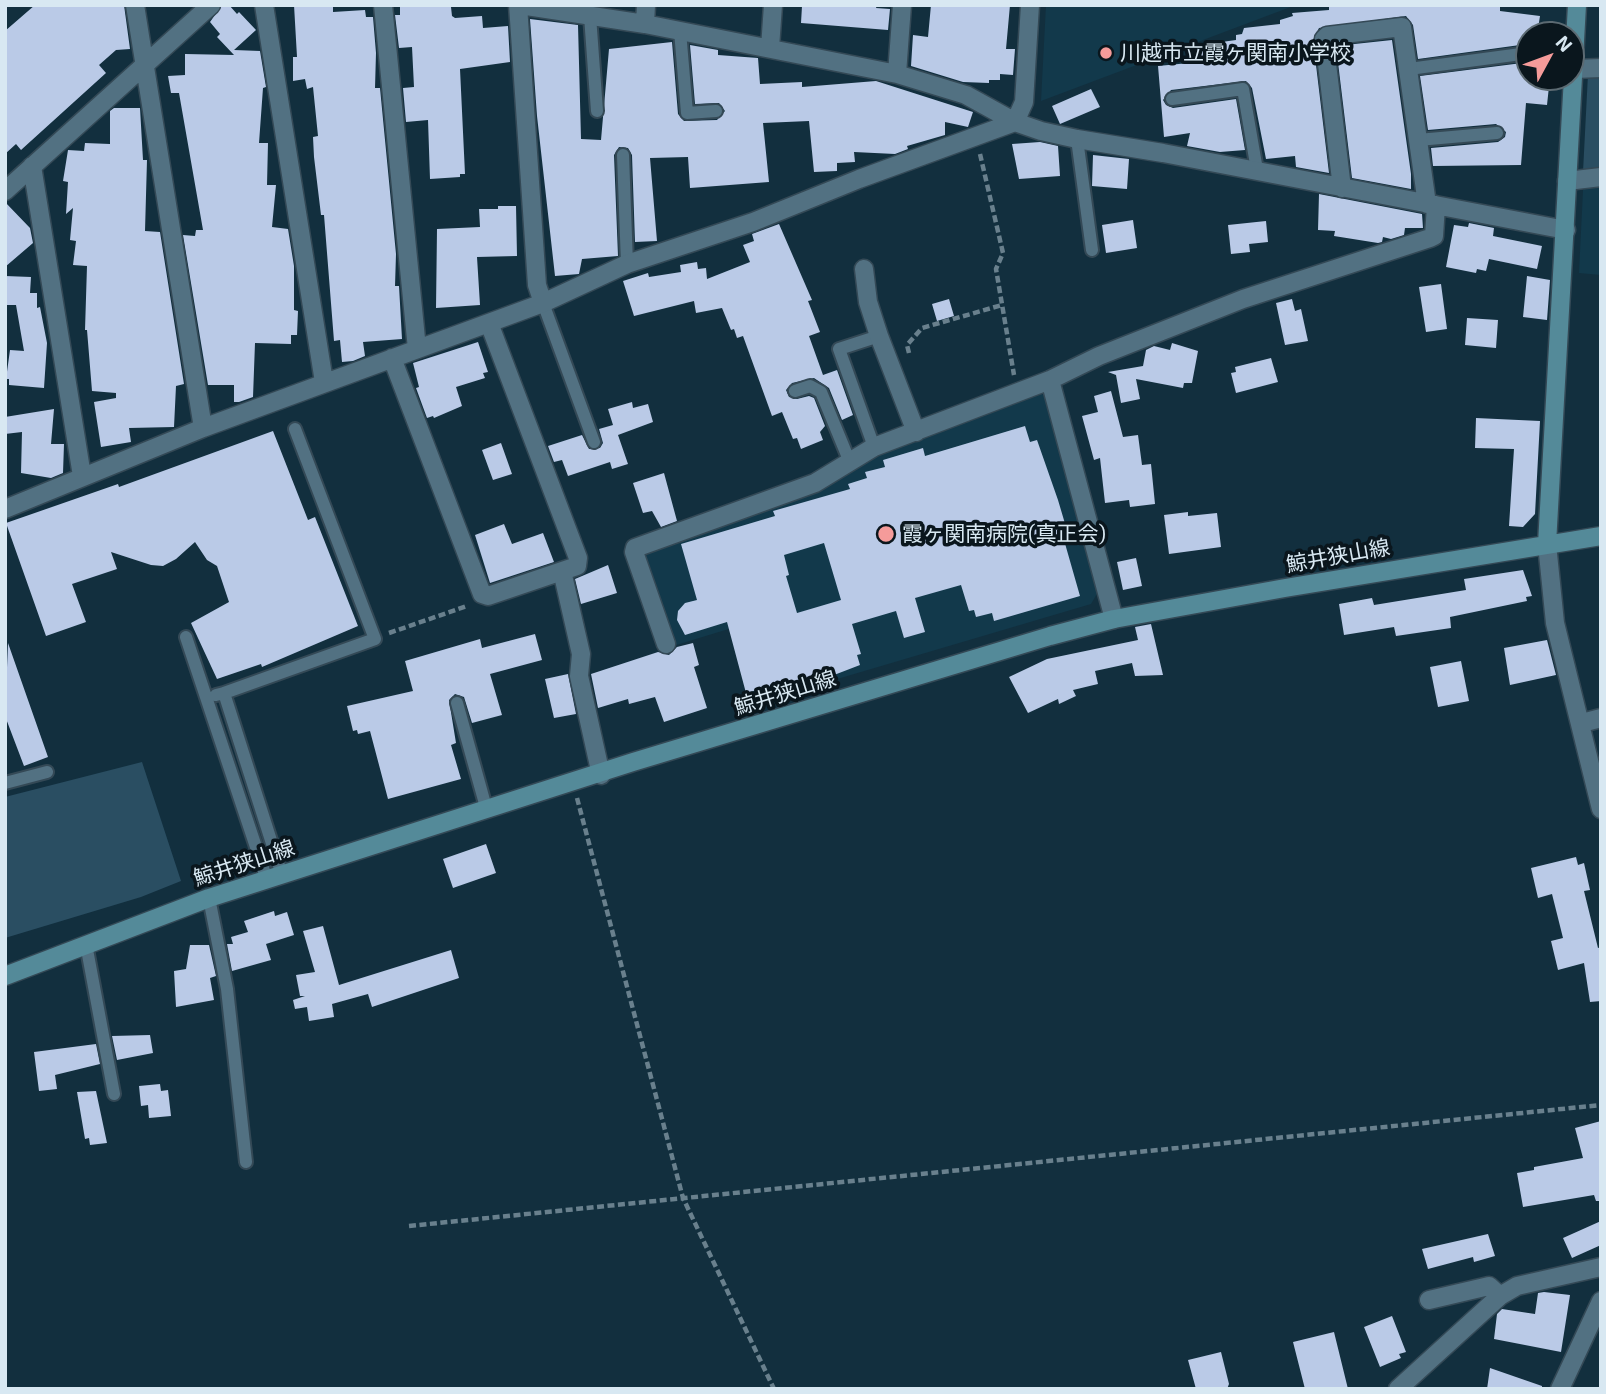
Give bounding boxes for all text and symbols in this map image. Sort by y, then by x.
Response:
north arrow [1515,21,1585,91]
text: N [1552,30,1578,56]
place label: 川越市立霞ヶ関南小学校 [1120,40,1351,66]
marker: 川越市立霞ヶ関南小学校 [1098,45,1114,61]
place label: 霞ヶ関南病院(真正会) [902,521,1106,547]
marker: 霞ヶ関南病院(真正会) [876,524,896,544]
street label: 鯨井狭山線 [1284,534,1392,578]
street label: 鯨井狭山線 [731,666,839,720]
street label: 鯨井狭山線 [190,835,298,891]

